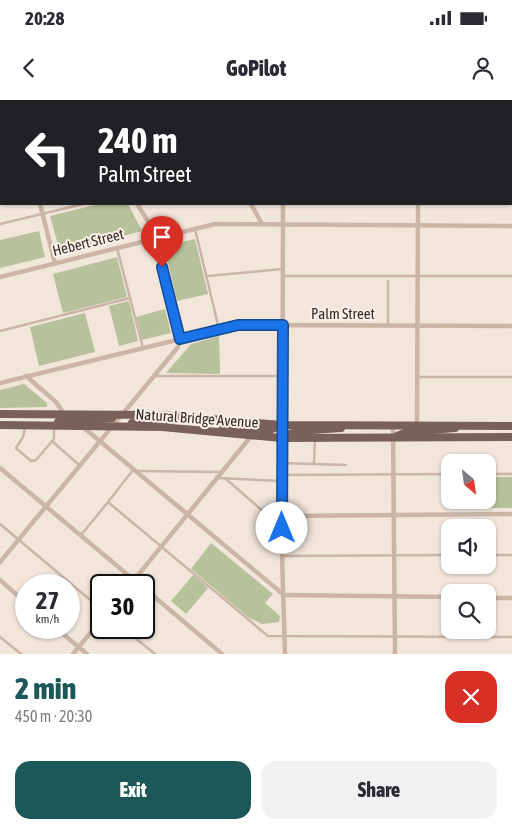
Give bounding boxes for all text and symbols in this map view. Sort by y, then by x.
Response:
text: 20:28 [25,7,64,29]
icon: back [15,54,43,82]
icon: person [469,54,497,82]
text: GoPilot [226,55,286,81]
icon: left [15,120,80,185]
text: 240 m [98,120,177,160]
text: Palm Street [98,161,192,187]
pin [141,216,183,267]
icon: arrive [148,223,176,251]
street label: Hebert Street [51,225,125,259]
street label: Palm Street [311,305,375,322]
street label: Natural Bridge Avenue [135,405,259,431]
north arrow [441,454,496,509]
map controls [441,454,496,639]
position arrow [255,501,307,553]
button: sound [441,519,496,574]
speed limit sign: 30 [90,574,155,639]
button: search [441,584,496,639]
text: 27 [36,586,59,614]
text: km/h [36,612,59,626]
text: 2 min [15,671,76,705]
button: close [445,671,497,723]
text: 450 m · 20:30 [15,707,92,725]
button: Exit [15,761,251,819]
button: Share [261,761,497,819]

